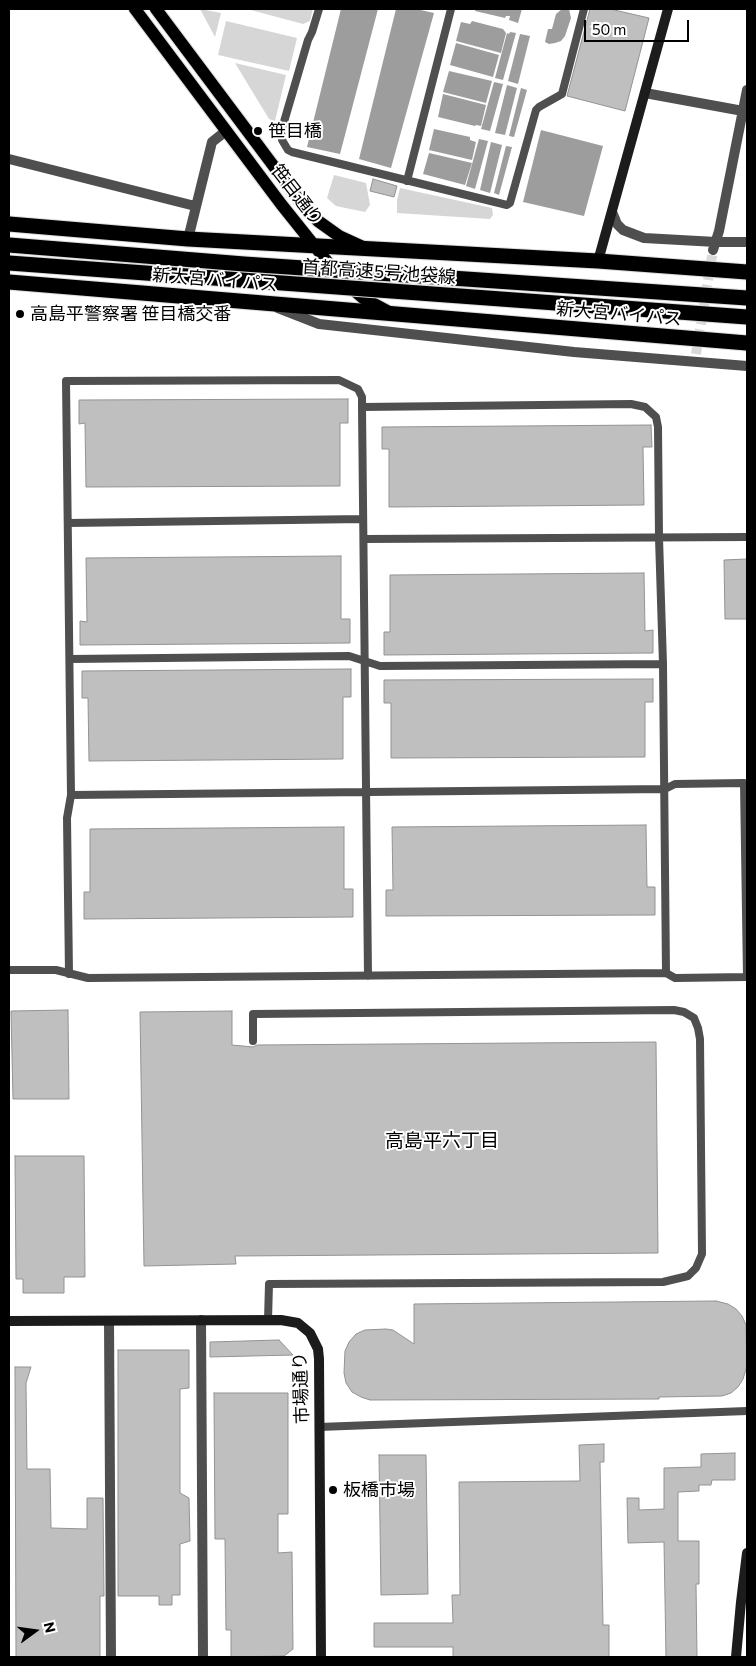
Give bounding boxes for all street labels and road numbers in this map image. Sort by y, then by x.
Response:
street label: 笹目通り [266,160,328,230]
street label: 首都高速5号池袋線 [301,256,457,288]
street label: 新大宮バイパス [151,264,279,296]
street label: 新大宮バイパス [555,298,683,330]
street label: 市場通り [289,1352,313,1424]

